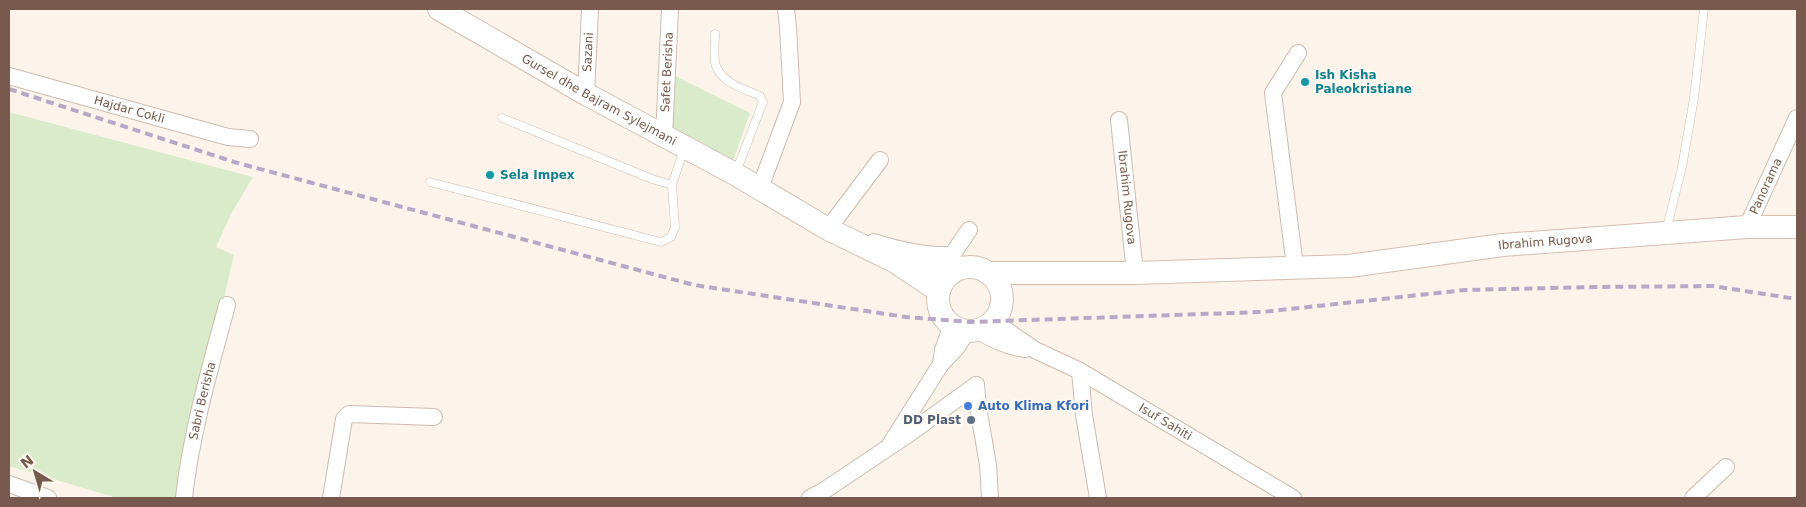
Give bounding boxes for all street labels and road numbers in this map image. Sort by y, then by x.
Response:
street label: Sazani [580,32,596,72]
street label: Safet Berisha [658,32,676,113]
street label: Gursel dhe Bajram Sylejmani [519,51,679,148]
street label: Hajdar Cokli [92,93,166,126]
street label: Ibrahim Rugova [1115,150,1139,245]
street label: Panorama [1747,156,1785,216]
street label: Ibrahim Rugova [1497,231,1593,253]
street label: Sabri Berisha [186,360,218,441]
street label: Isuf Sahiti [1136,401,1194,443]

